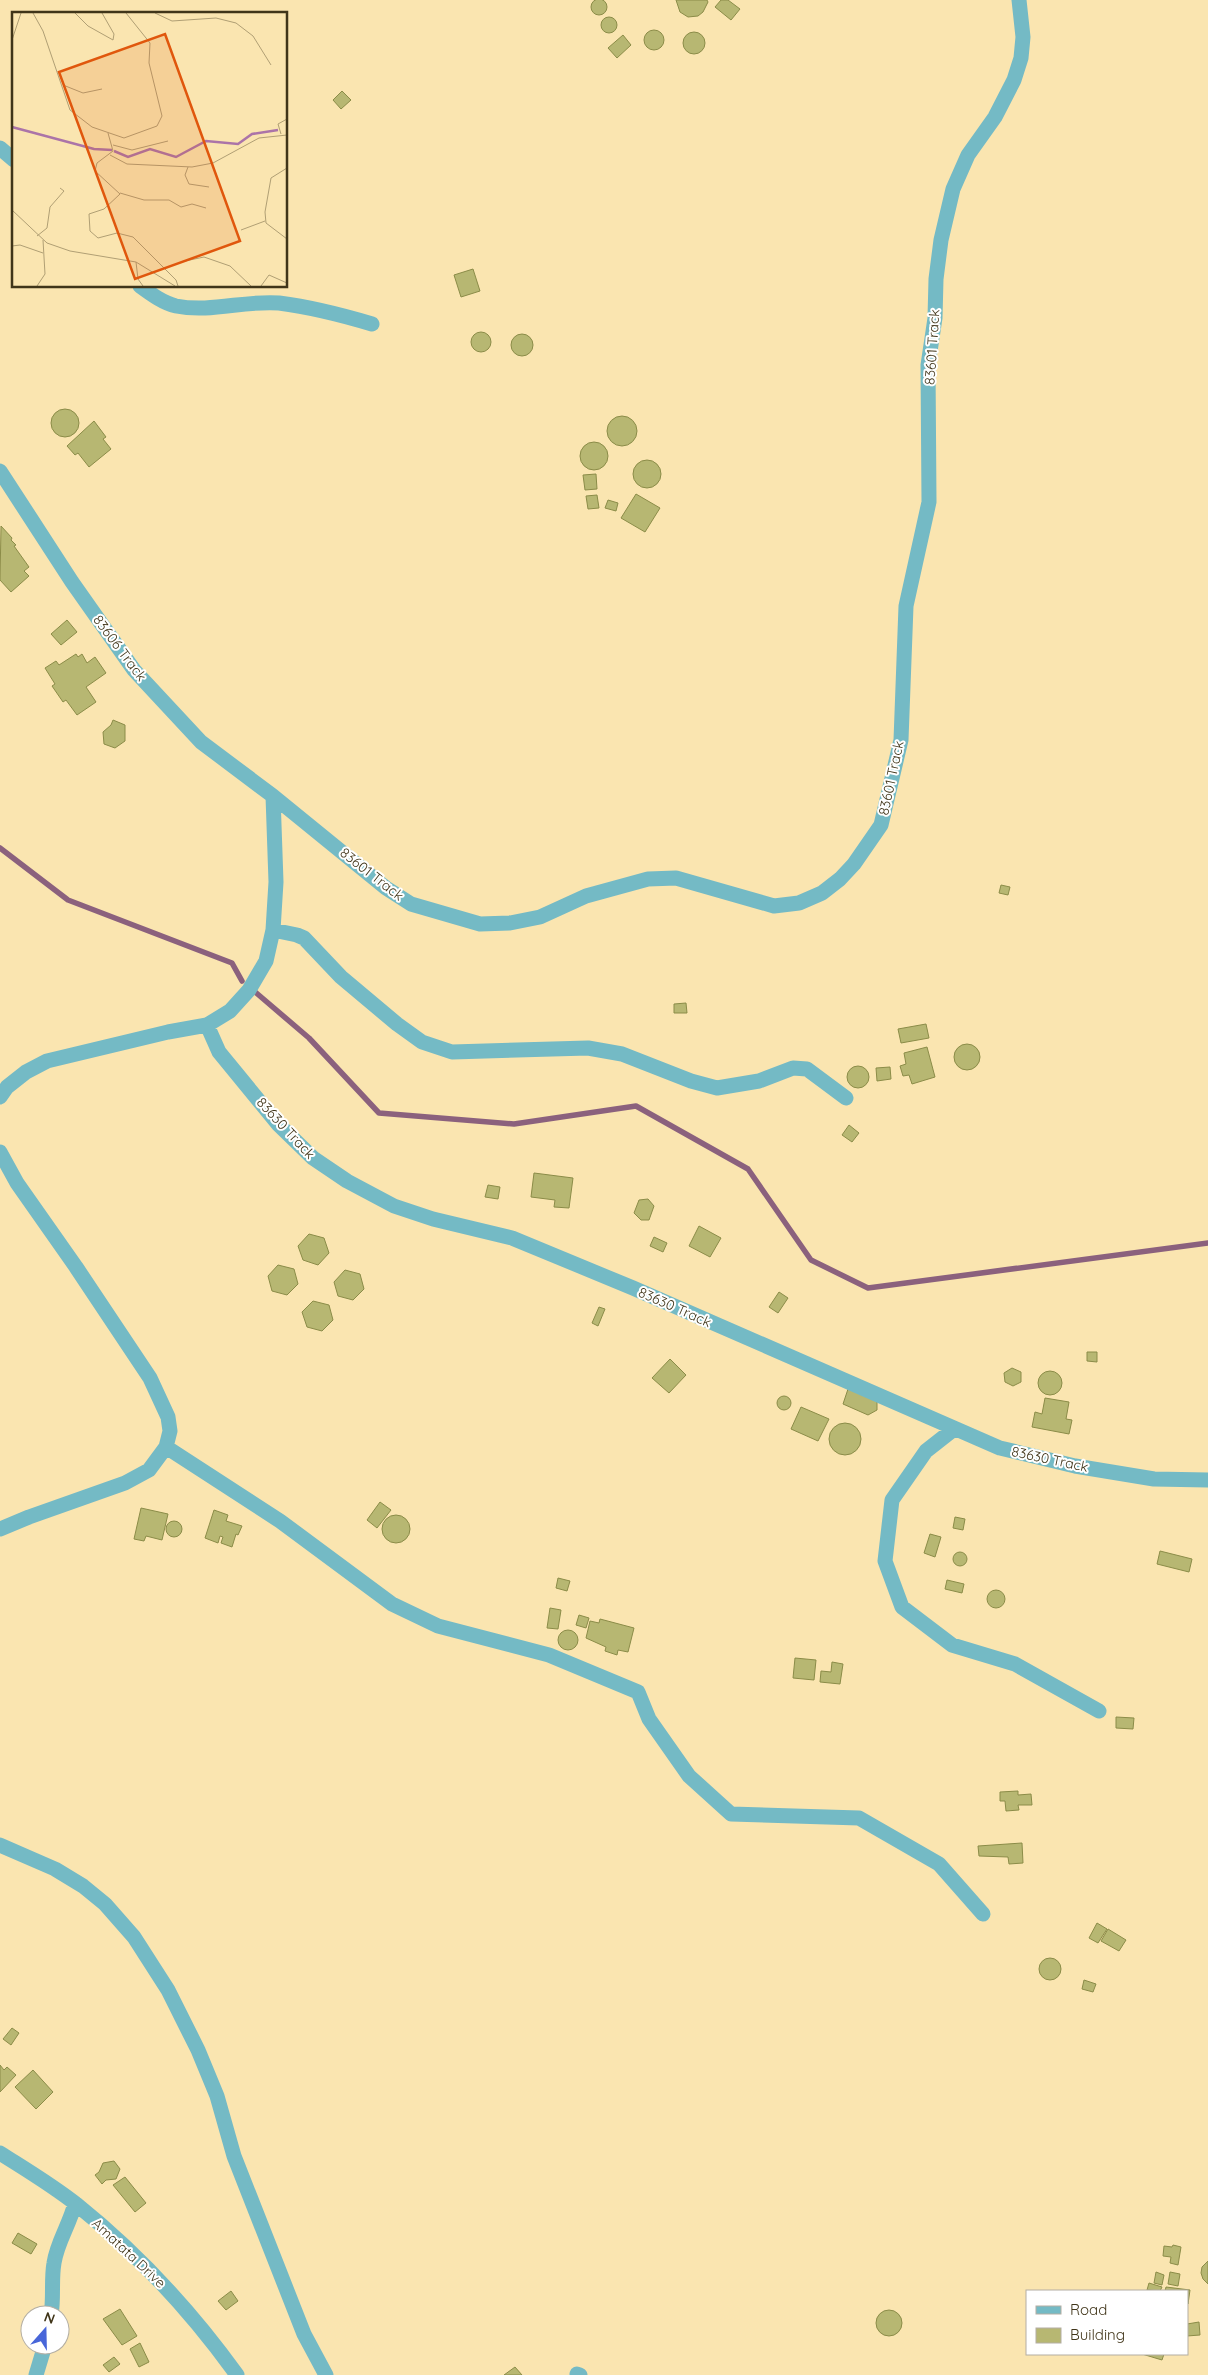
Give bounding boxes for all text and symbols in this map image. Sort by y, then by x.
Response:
inset map [12,12,288,288]
street label: 83601 Track [920,309,944,385]
street label: 83606 Track [89,611,151,685]
street label: 83601 Track [874,739,908,817]
street label: 83601 Track [337,844,407,904]
street label: 83630 Track [253,1093,319,1163]
street label: 83630 Track [636,1283,714,1331]
street label: 83630 Track [1010,1442,1090,1476]
street label: Amatata Drive [88,2214,170,2292]
legend [1026,2290,1188,2355]
text: Road [1070,2300,1107,2319]
north arrow [20,2305,70,2355]
text: N [42,2308,57,2328]
text: Building [1070,2325,1125,2344]

